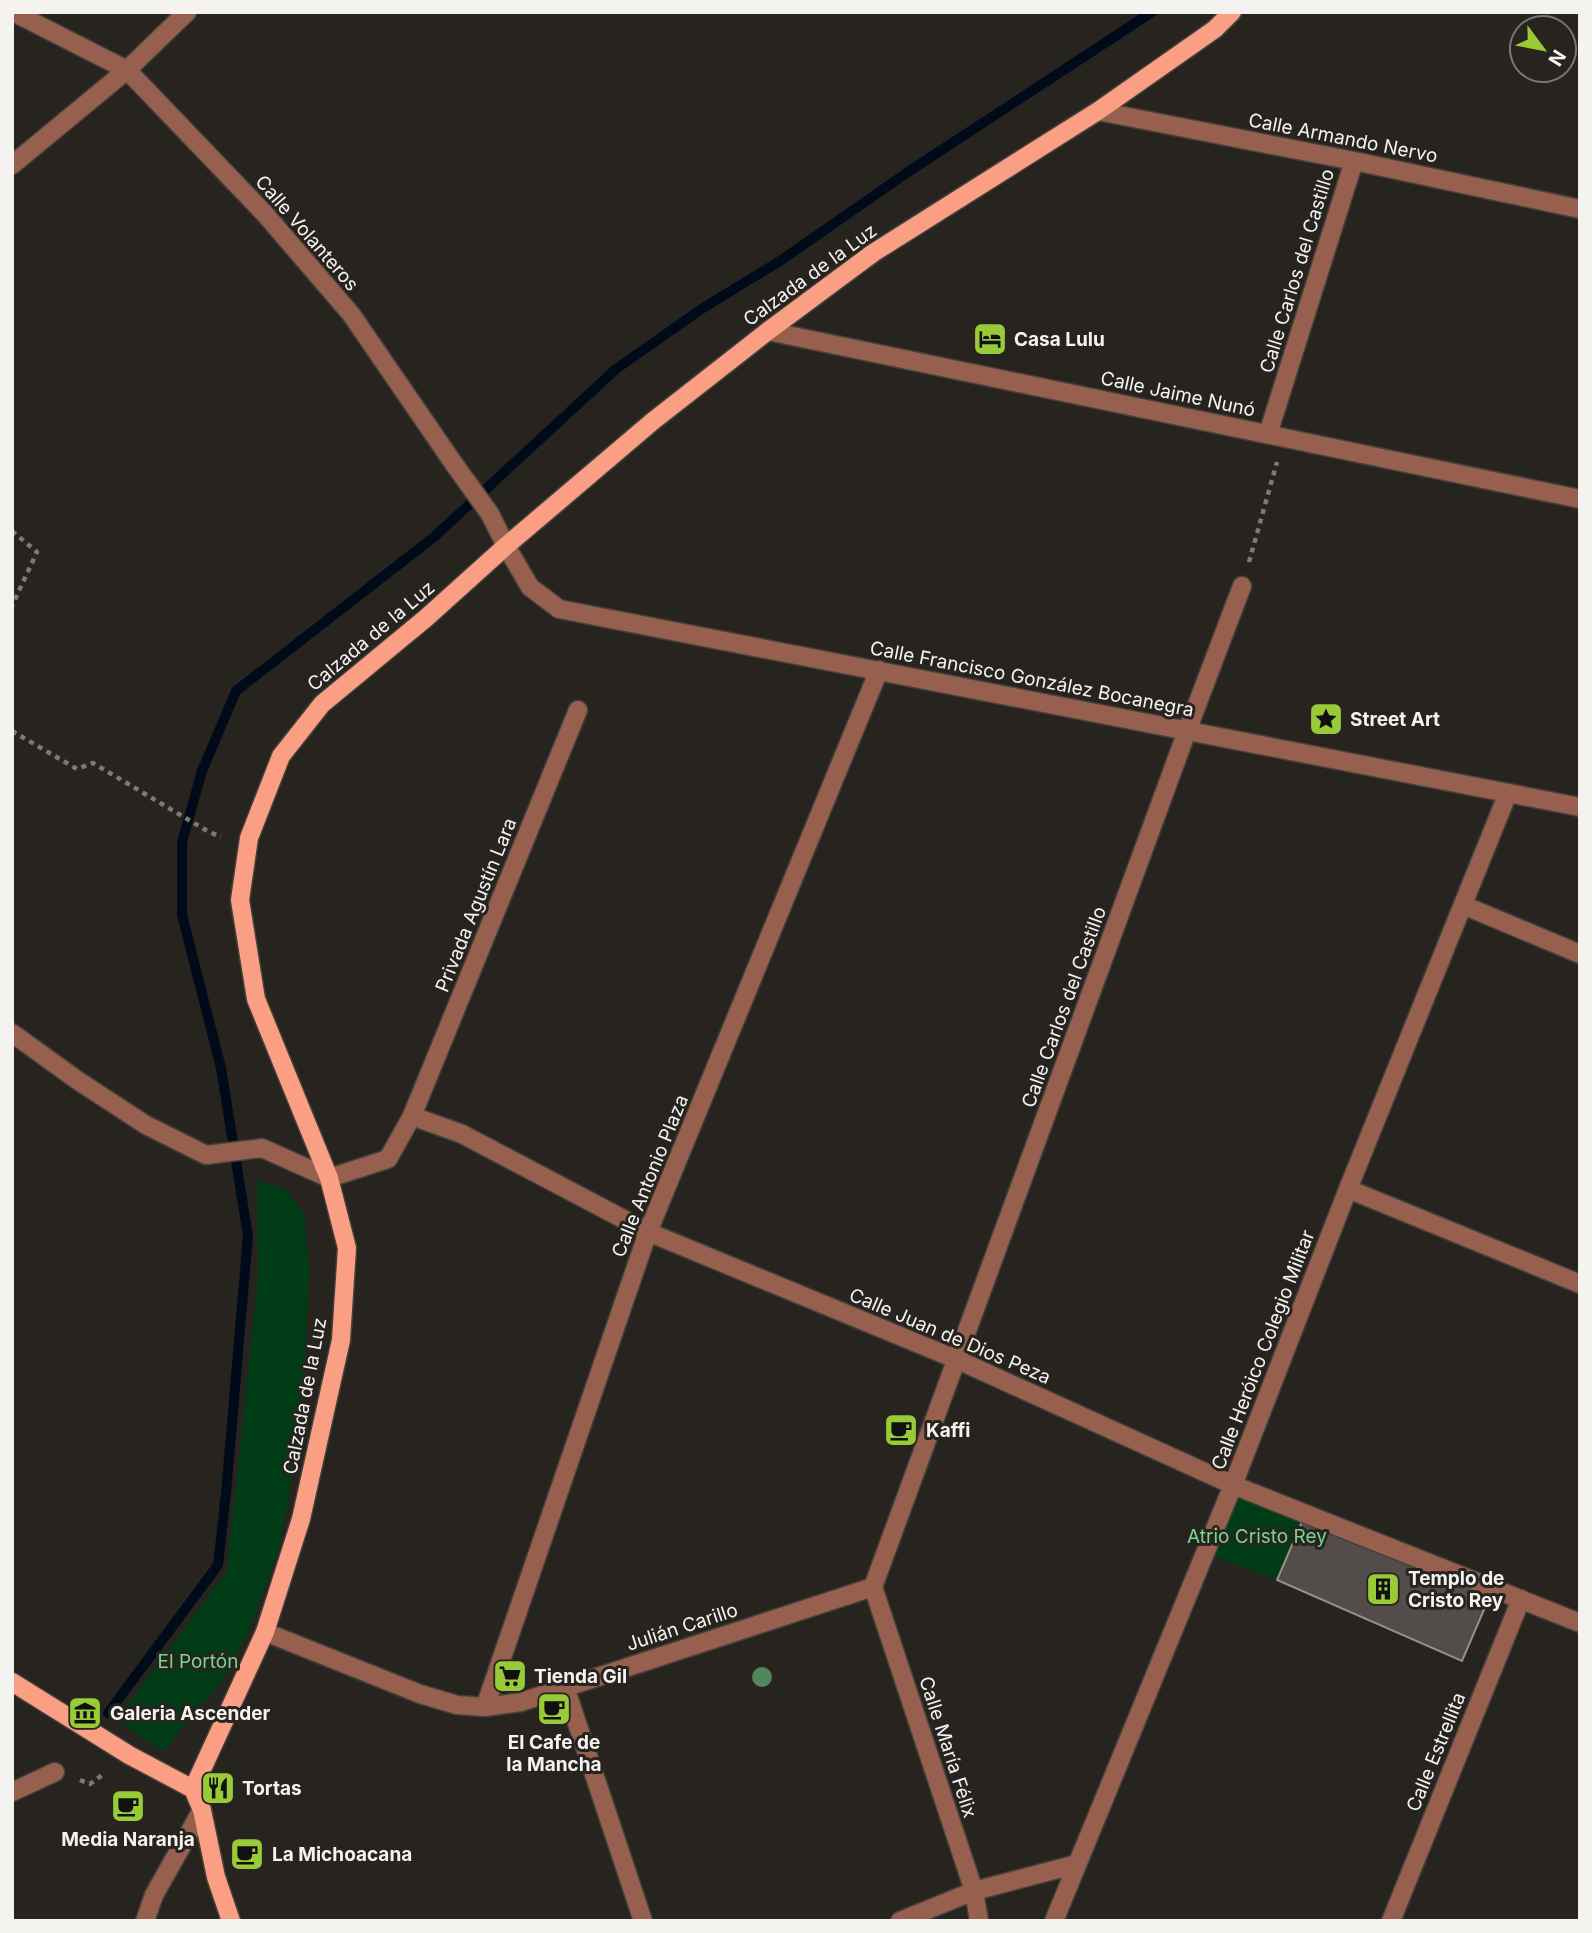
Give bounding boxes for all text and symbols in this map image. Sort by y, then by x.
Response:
north arrow [1508,14,1578,84]
text: N [1543,46,1571,70]
street label: Calle Armando Nervo [1246,108,1440,168]
street label: Calle Carlos del Castillo [1255,166,1339,376]
street label: Calle Volanteros [251,171,363,295]
street label: Calzada de la Luz [739,219,881,331]
hotel icon: Casa Lulu [971,320,1009,358]
place label: Casa Lulu [1014,328,1105,351]
street label: Calle Jaime Nunó [1099,366,1257,422]
street label: Calzada de la Luz [303,576,439,696]
street label: Calle Francisco González Bocanegra [868,636,1196,722]
place icon: Street Art [1307,700,1345,738]
place label: Street Art [1350,708,1440,731]
street label: Privada Agustín Lara [431,815,521,995]
street label: Calle Carlos del Castillo [1017,903,1111,1111]
street label: Calle Antonio Plaza [607,1091,693,1261]
street label: Calle Heróico Colegio Militar [1207,1227,1319,1473]
street label: Calle Juan de Dios Peza [846,1283,1054,1389]
street label: Calzada de la Luz [279,1316,331,1476]
cafe icon: Kaffi [882,1411,920,1449]
place label: Kaffi [926,1419,970,1442]
park label: Atrio Cristo Rey [1187,1525,1327,1548]
place label: Templo de Cristo Rey [1408,1567,1504,1612]
building icon: Templo de Cristo Rey [1364,1570,1402,1608]
street label: Julián Carillo [623,1598,741,1656]
park label: El Portón [158,1650,238,1673]
supermarket icon: Tienda Gil [491,1657,529,1695]
place label: Tienda Gil [534,1665,627,1688]
street label: Calle María Félix [914,1673,982,1821]
street label: Calle Estrellita [1402,1689,1470,1815]
cafe icon: El Cafe de la Mancha [535,1690,573,1728]
museum icon: Galeria Ascender [66,1694,104,1732]
place label: Galeria Ascender [110,1702,271,1725]
place label: El Cafe de la Mancha [506,1731,602,1776]
restaurant icon: Tortas [199,1769,237,1807]
place label: Tortas [242,1777,302,1800]
cafe icon: Media Naranja [109,1787,147,1825]
place label: Media Naranja [61,1828,195,1851]
cafe icon: La Michoacana [228,1835,266,1873]
place label: La Michoacana [272,1843,412,1866]

